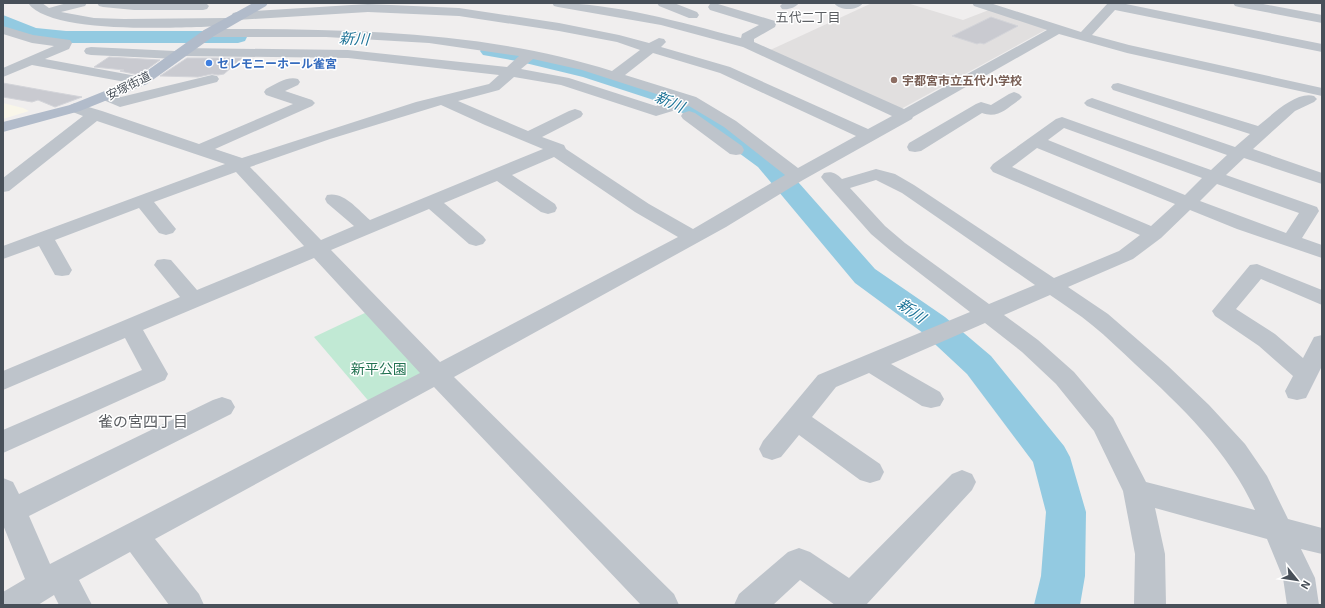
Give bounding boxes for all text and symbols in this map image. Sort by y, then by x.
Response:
district label: 五代二丁目 [775,9,841,25]
water label: 新川 [339,28,371,48]
place label: セレモニーホール雀宮 [217,56,337,70]
marker: セレモニーホール雀宮 [204,58,214,68]
street label: 安塚街道 [103,68,153,102]
place label: 宇都宮市立五代小学校 [902,73,1022,87]
marker: 宇都宮市立五代小学校 [889,75,899,85]
water label: 新川 [653,87,689,116]
water label: 新川 [895,294,931,327]
park label: 新平公園 [351,360,407,377]
district label: 雀の宮四丁目 [98,412,188,430]
north arrow [1277,560,1317,600]
text: N [1298,579,1314,592]

